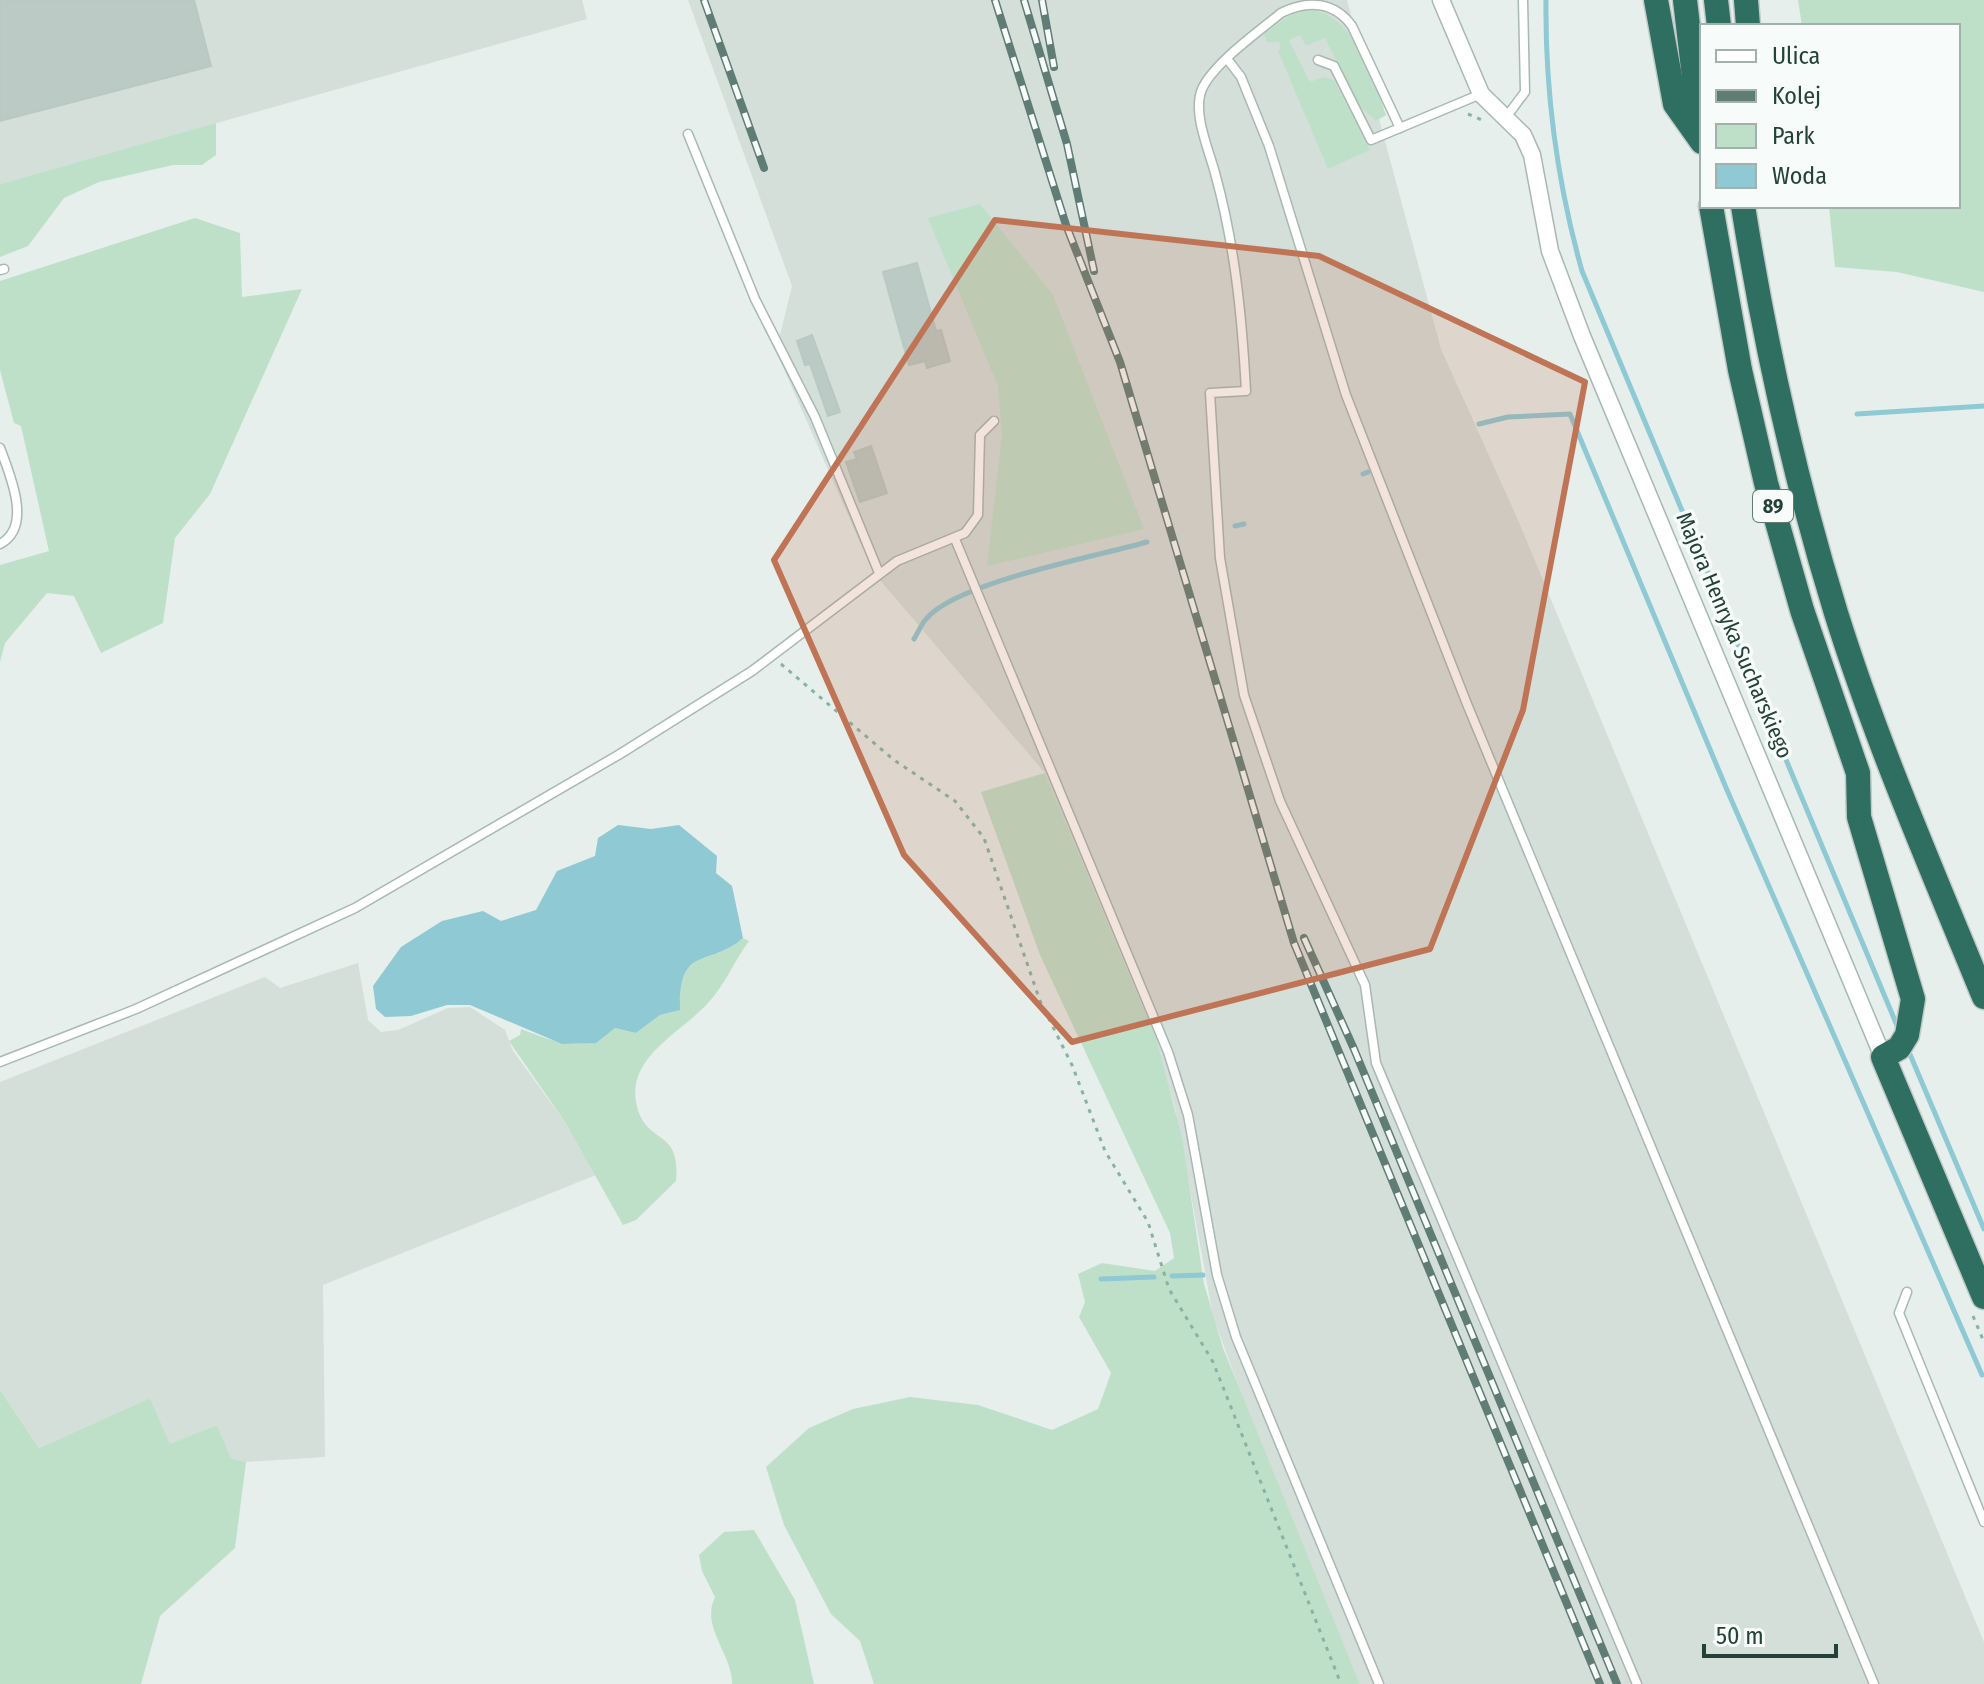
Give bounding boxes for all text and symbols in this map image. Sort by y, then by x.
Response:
legend [1700,24,1960,208]
text: Ulica [1772,42,1820,70]
text: Kolej [1772,82,1821,110]
text: Park [1772,122,1815,150]
text: Woda [1772,162,1827,190]
road number: 89 [1753,490,1793,522]
street label: Majora Henryka Sucharskiego [1670,508,1799,762]
scale bar [1704,1608,1836,1658]
text: 50 m [1716,1622,1764,1650]

